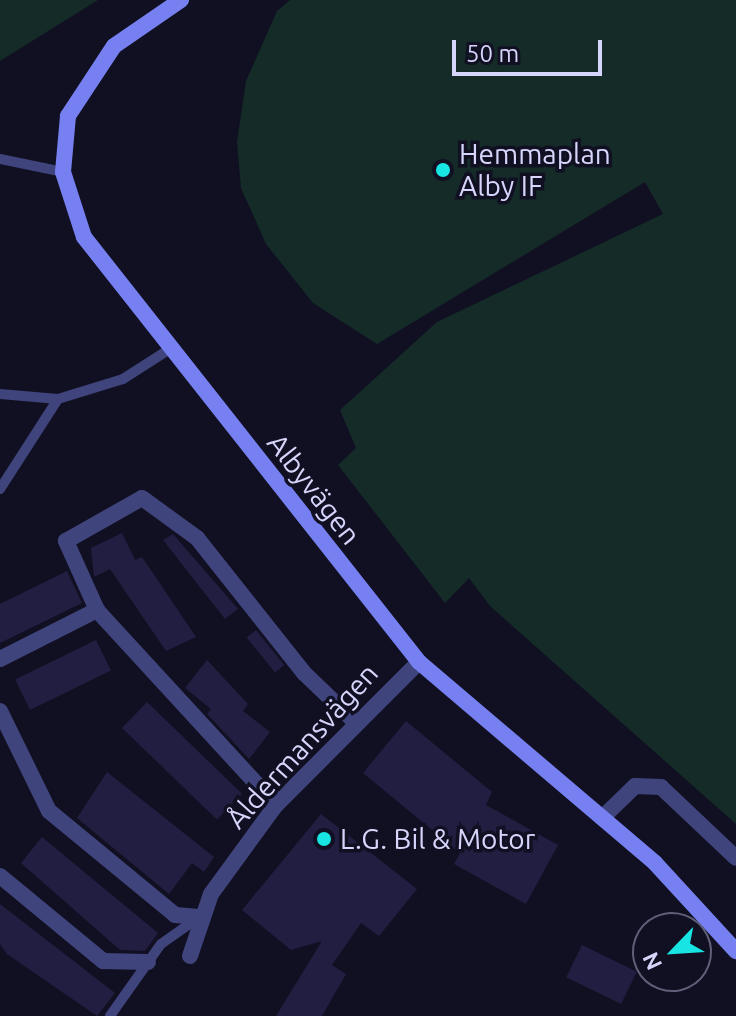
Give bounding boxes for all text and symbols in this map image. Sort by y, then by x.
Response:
scale bar [456,24,606,74]
text: 50 m [466,40,519,67]
place label: Hemmaplan Alby IF [459,137,611,203]
marker: Hemmaplan Alby IF [434,161,452,179]
street label: Albyvägen [260,427,368,551]
street label: Åldermansvägen [219,657,385,835]
place label: L.G. Bil & Motor [340,822,535,856]
marker: L.G. Bil & Motor [315,830,333,848]
north arrow [632,912,712,992]
text: N [637,949,666,974]

